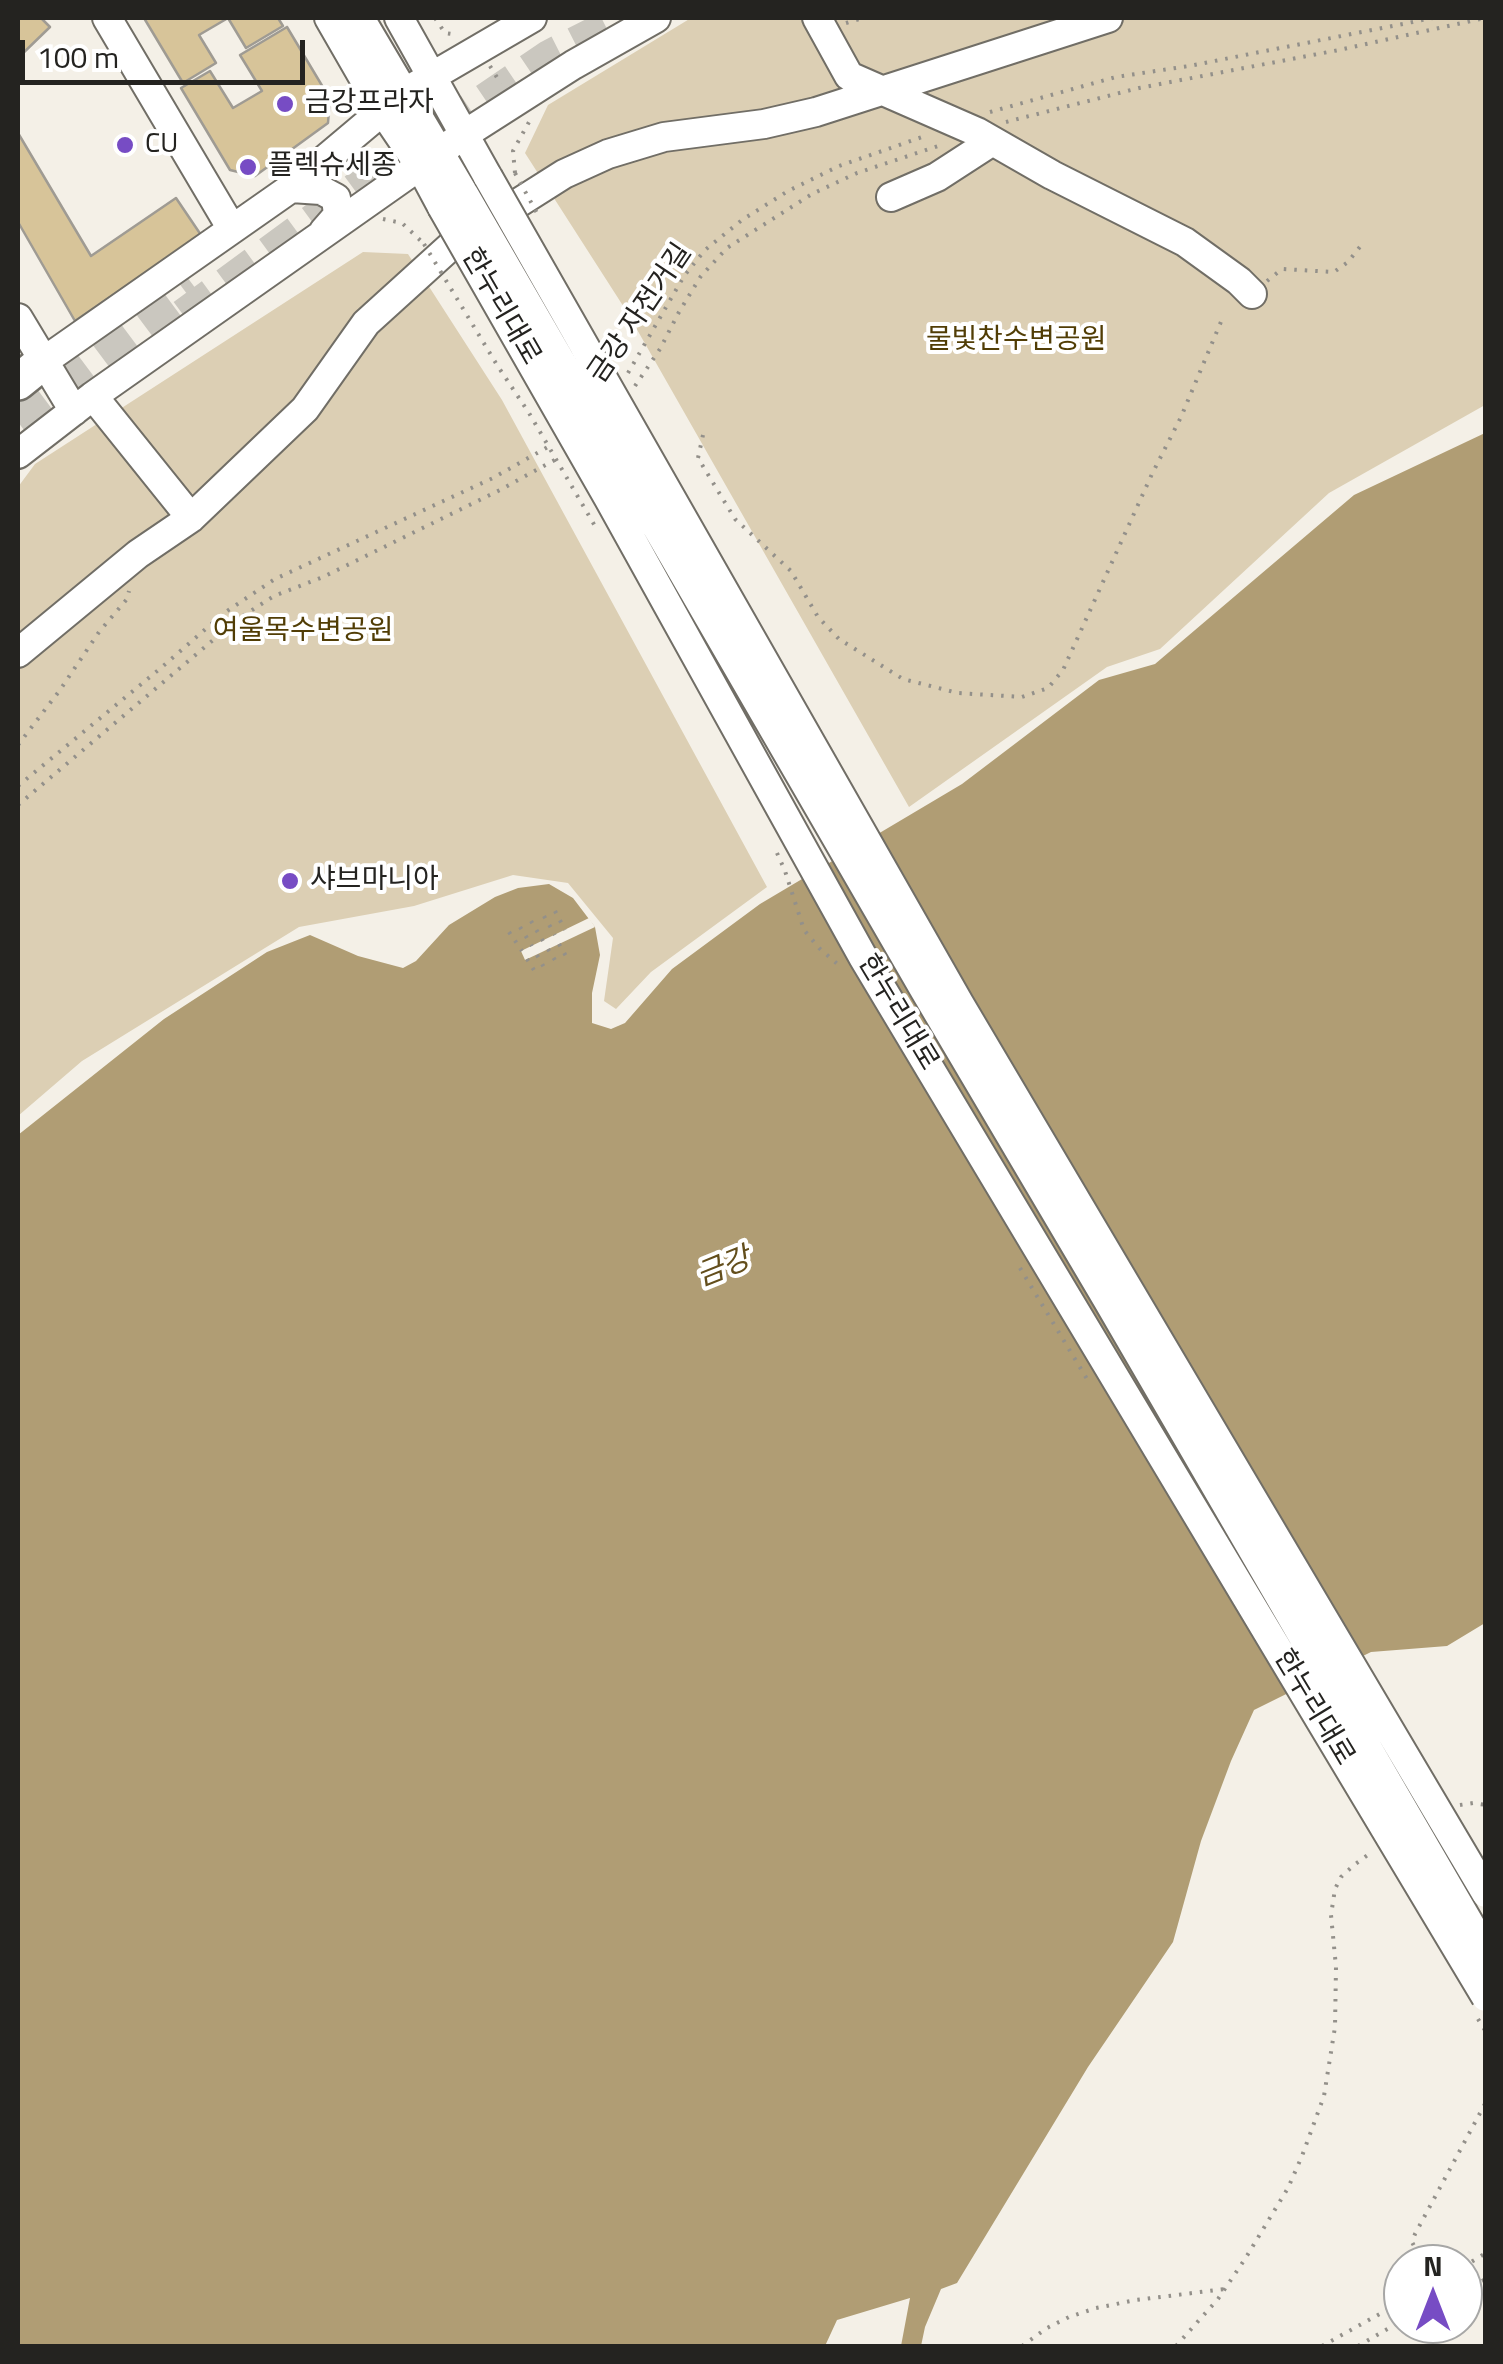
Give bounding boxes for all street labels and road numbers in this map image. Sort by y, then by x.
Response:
street label: 금강 자전거길 [582,238,700,390]
street label: 한누리대로 [453,243,547,371]
street label: 한누리대로 [849,949,945,1077]
street label: 한누리대로 [1265,1644,1361,1772]

